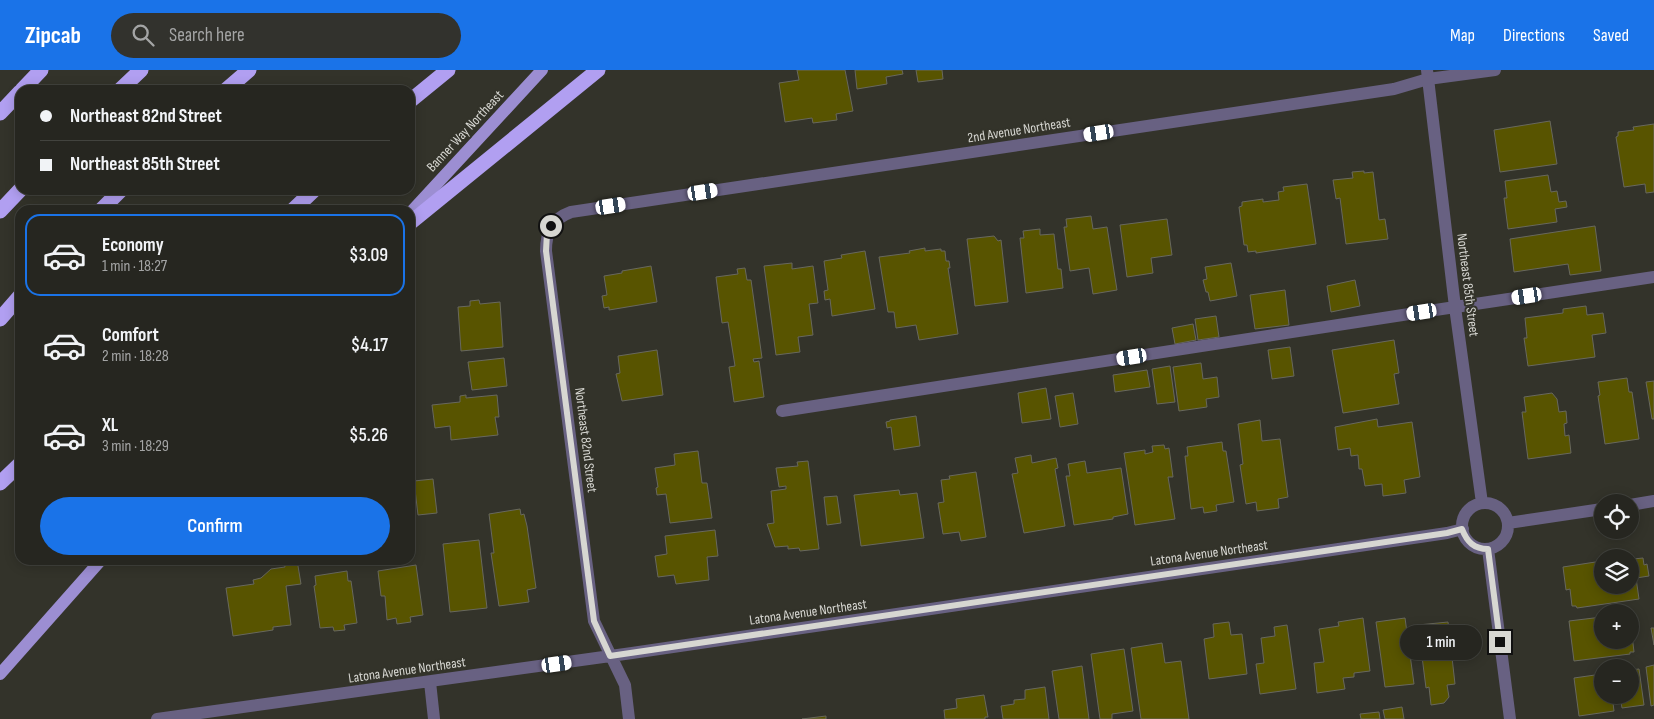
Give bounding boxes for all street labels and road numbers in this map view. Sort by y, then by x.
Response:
street label: Banner Way Northeast [423,87,507,175]
street label: 2nd Avenue Northeast [966,113,1072,147]
street label: Northeast 85th Street [1453,232,1483,338]
street label: Northeast 82nd Street [571,387,601,493]
street label: Latona Avenue Northeast [1149,536,1269,570]
street label: Latona Avenue Northeast [748,595,868,629]
street label: Latona Avenue Northeast [347,653,467,687]

